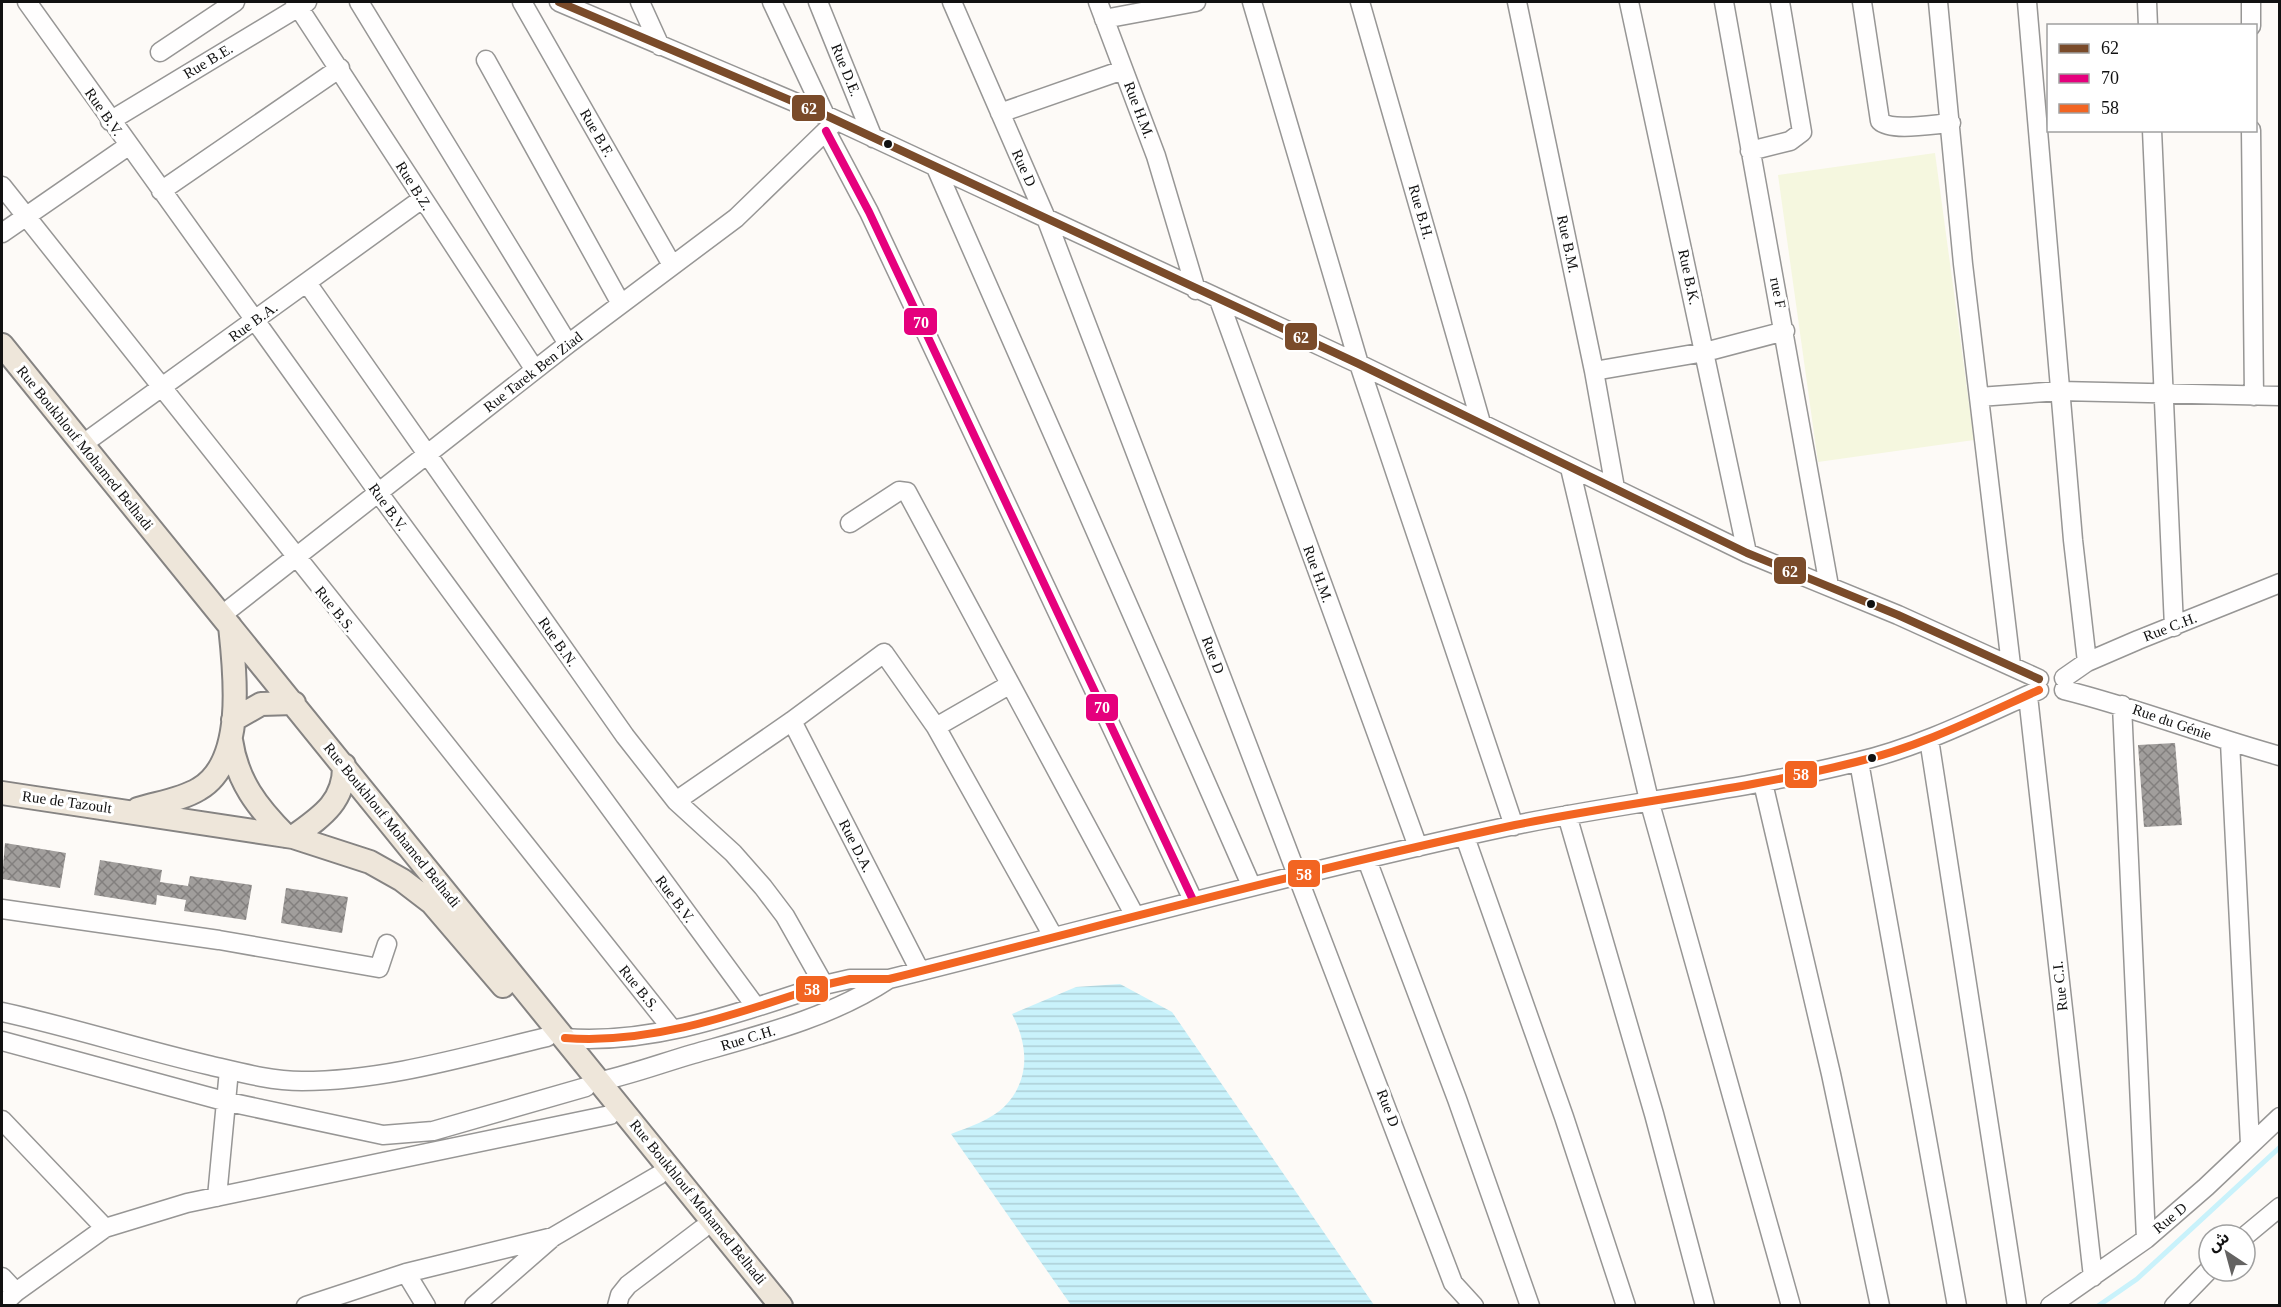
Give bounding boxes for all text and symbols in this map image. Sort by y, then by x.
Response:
legend [2047,24,2257,132]
text: 62 [2101,38,2119,58]
street label: Rue B.E. [180,40,236,82]
street label: Rue D.E. [828,41,864,99]
text: 70 [2101,68,2119,88]
street label: Rue H.M. [1121,79,1157,141]
street label: Rue B.V. [82,85,126,139]
line badge: 62 [791,94,826,122]
text: 58 [2101,98,2119,118]
text: 62 [801,100,817,117]
street label: Rue B.F. [577,106,617,160]
unlabelled marker [882,138,894,150]
street label: Rue D [1009,147,1039,189]
street label: Rue B.Z. [393,159,435,213]
street label: Rue B.H. [1406,183,1436,241]
street label: Rue B.M. [1554,214,1582,274]
street label: Rue B.K. [1675,248,1703,306]
street label: rue F [1767,276,1789,310]
street label: Rue B.A. [226,299,280,345]
line badge: 70 [903,307,938,336]
text: 70 [913,314,929,331]
line badge: 62 [1284,322,1318,351]
street label: Rue Tarek Ben Ziad [481,328,586,415]
text: 62 [1293,329,1309,346]
street label: Rue Boukhlouf Mohamed Belhadi [14,363,156,533]
street label: Rue B.V. [366,480,410,534]
street label: Rue H.M. [1300,543,1336,605]
line badge: 62 [1773,556,1807,585]
text: 62 [1782,563,1798,580]
street label: Rue B.S. [312,583,358,635]
unlabelled marker [1865,598,1877,610]
street label: Rue C.H. [2141,609,2199,645]
street label: Rue B.N. [535,614,581,670]
street label: Rue D [1199,634,1227,676]
line badge: 70 [1085,693,1119,722]
text: 70 [1094,699,1110,716]
street label: Rue du Génie [2130,701,2214,743]
street label: Rue Boukhlouf Mohamed Belhadi [321,740,463,910]
unlabelled marker [1866,752,1878,764]
line badge: 58 [1784,760,1818,789]
text: 58 [1793,766,1809,783]
street label: Rue de Tazoult [21,788,114,816]
street label: Rue D.A. [836,817,876,875]
line badge: 58 [1287,859,1321,888]
text: 58 [1296,866,1312,883]
street label: Rue B.V. [652,872,698,926]
street label: Rue C.I. [2049,960,2071,1012]
street label: Rue B.S. [616,962,662,1014]
line badge: 58 [795,975,829,1003]
text: 58 [804,981,820,998]
street label: Rue C.H. [719,1022,777,1054]
street label: Rue D [1374,1087,1402,1129]
street label: Rue Boukhlouf Mohamed Belhadi [627,1117,769,1287]
street label: Rue D [2150,1199,2190,1237]
north arrow [2197,1223,2257,1283]
text: ش [2205,1228,2233,1255]

